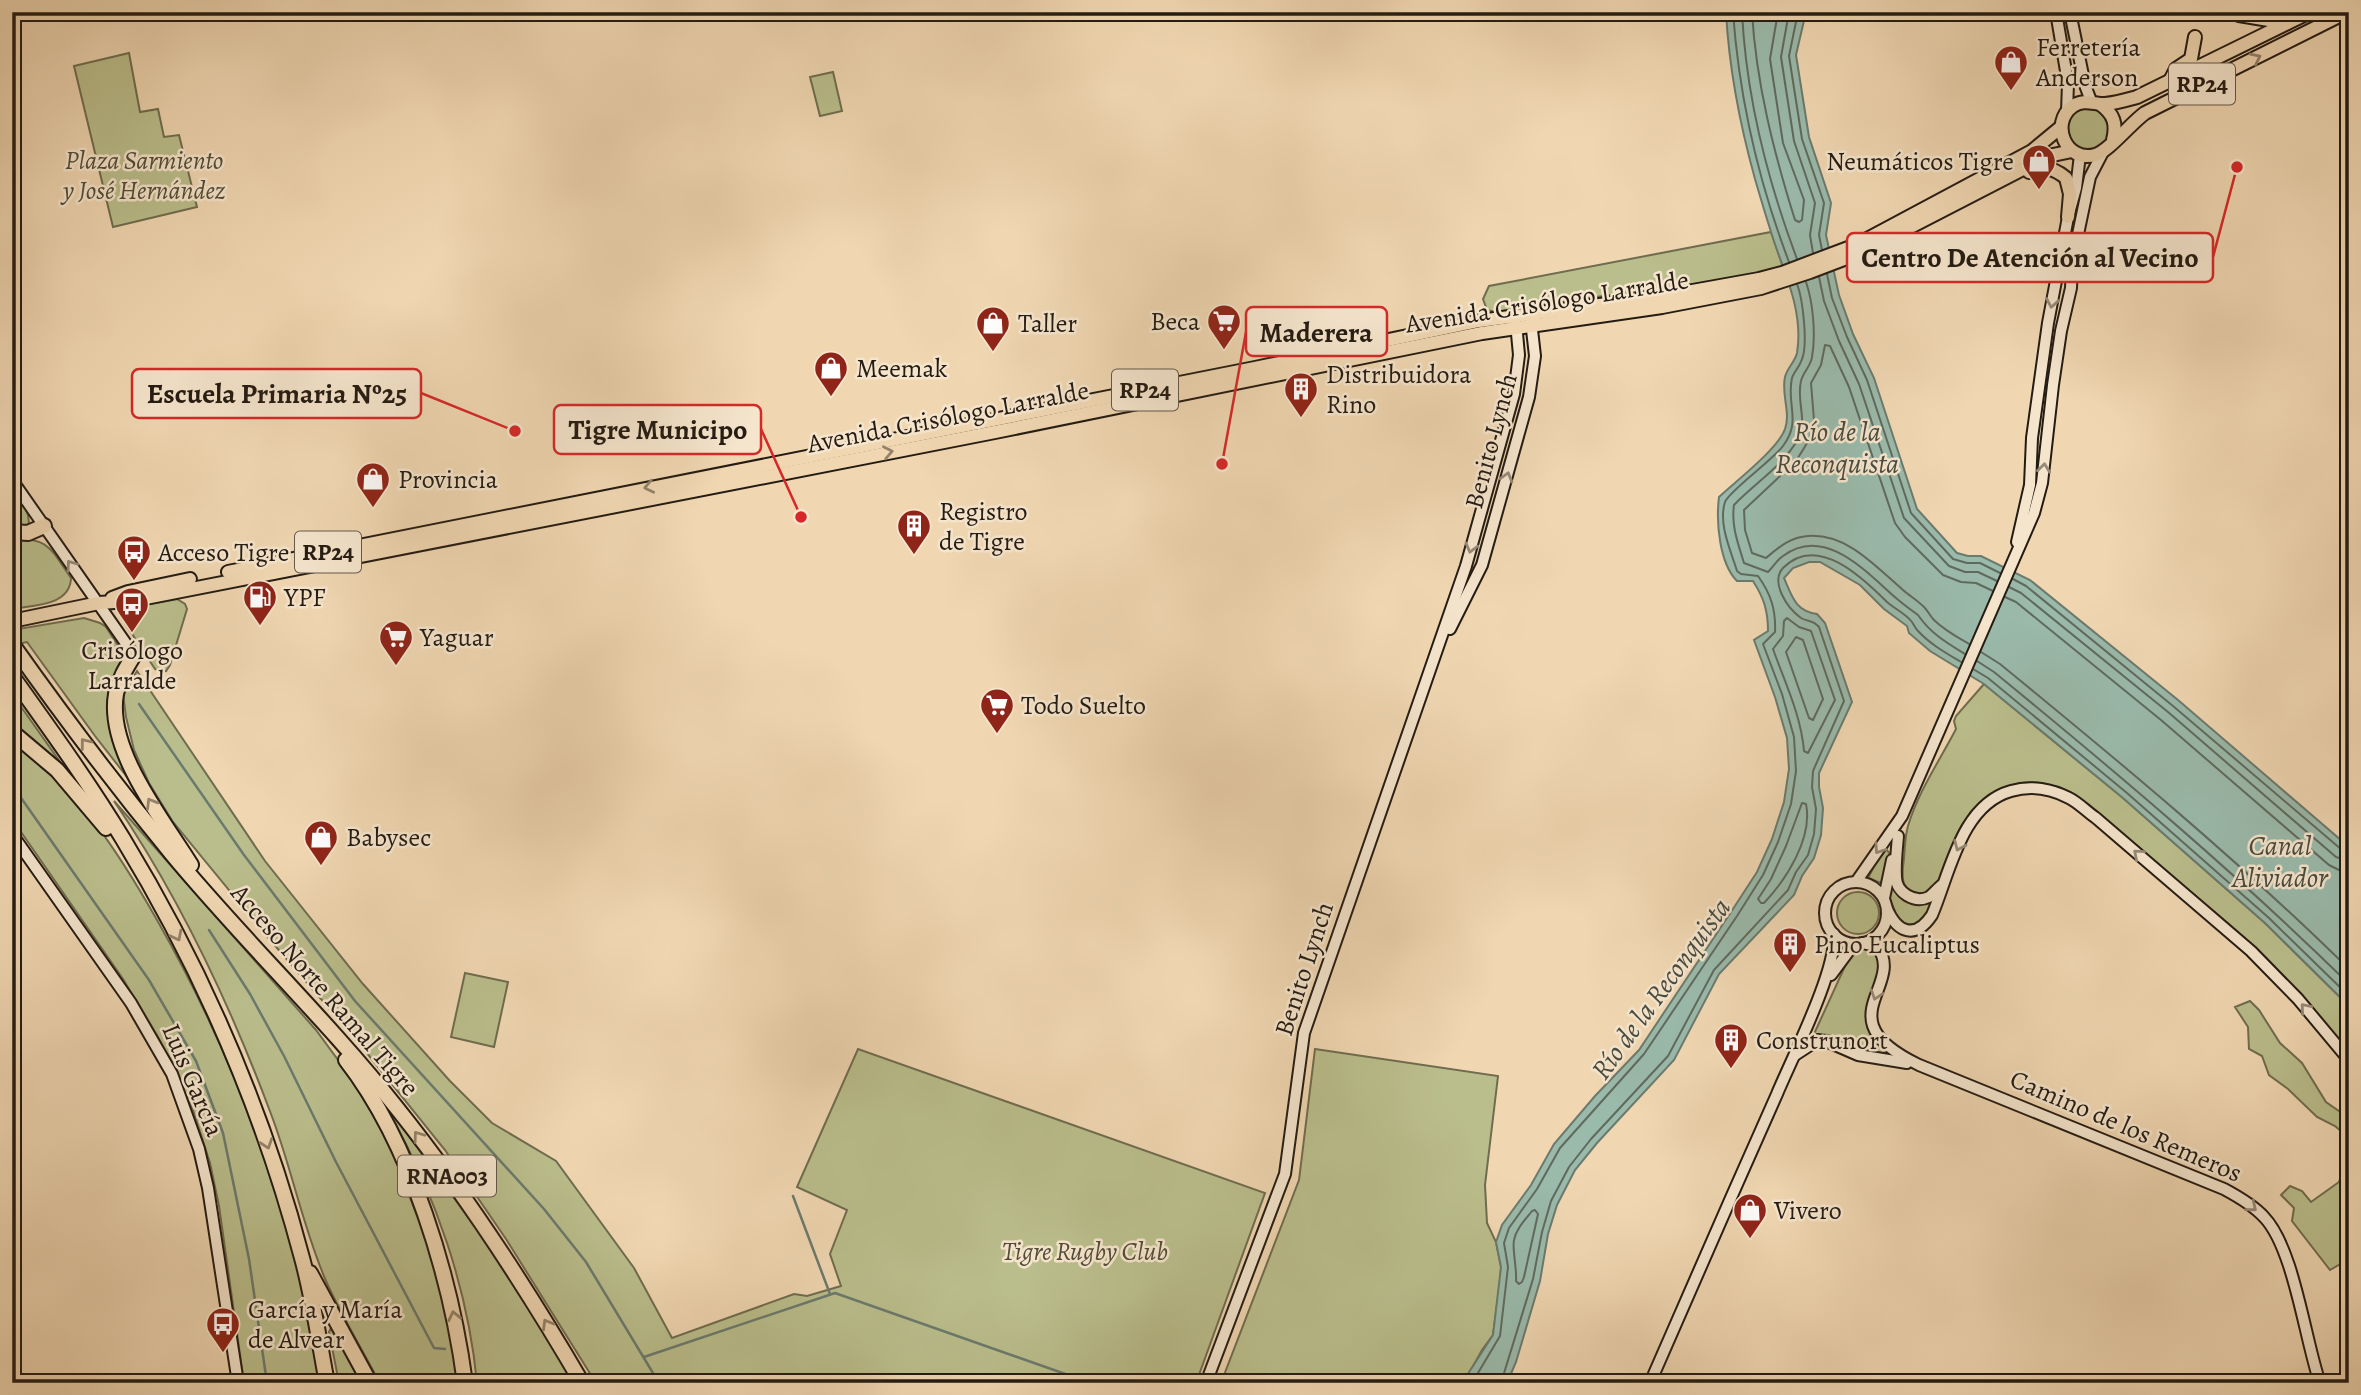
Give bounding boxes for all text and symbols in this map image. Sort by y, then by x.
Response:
place label: Ferretería Anderson [2035,30,2141,95]
shop icon: Ferretería Anderson [1992,43,2030,92]
one-way arrow [2249,52,2261,66]
road number: RP24 [2169,64,2235,104]
shop icon: Neumáticos Tigre [2020,142,2058,191]
park label: Plaza Sarmiento y José Hernández [60,143,226,208]
place label: Neumáticos Tigre [1826,144,2014,179]
callout: Centro De Atención al Vecino [1847,233,2213,282]
text: Centro De Atención al Vecino [1861,239,2199,277]
street label: Avenida Crisólogo Larralde [1402,262,1691,342]
one-way arrow [2045,297,2060,309]
supermarket icon: Beca [1205,302,1243,351]
shop icon: Taller [974,304,1012,353]
place label: Beca [1150,304,1200,339]
place label: Taller [1018,306,1077,341]
callout: Maderera [1246,307,1387,356]
text: Maderera [1259,314,1373,352]
shop icon: Meemak [812,349,850,398]
place label: Meemak [856,351,948,386]
place label: Distribuidora Rino [1326,357,1471,422]
callout: Escuela Primaria Nº25 [132,369,421,418]
street label: Benito Lynch [1456,369,1526,513]
road number: RP24 [1112,370,1178,410]
building icon: Distribuidora Rino [1282,370,1320,419]
street label: Avenida Crisólogo Larralde [803,373,1092,462]
text: Escuela Primaria Nº25 [147,375,407,413]
callout: Tigre Municipo [554,405,761,454]
text: Tigre Municipo [568,411,748,449]
water label: Río de la Reconquista [1775,413,1899,483]
one-way arrow [882,446,894,461]
shop icon: Provincia [354,460,392,509]
place label: Provincia [398,462,498,497]
one-way arrow [2036,462,2051,474]
one-way arrow [1499,471,1513,483]
one-way arrow [643,479,655,494]
place label: Registro de Tigre [939,494,1028,559]
building icon: Registro de Tigre [895,507,933,556]
road number: RP24 [295,532,361,572]
bus stop icon: Acceso Tigre [115,533,153,582]
place label: Acceso Tigre [157,535,289,570]
one-way arrow [1465,542,1480,554]
one-way arrow [67,560,79,572]
fuel station icon: YPF [241,578,279,627]
place label: YPF [283,580,326,615]
bus stop icon: Crisólogo Larralde [113,585,151,634]
supermarket icon: Yaguar [377,618,415,667]
place label: Yaguar [419,620,494,655]
place label: Crisólogo Larralde [81,633,183,698]
supermarket icon: Todo Suelto [978,686,1016,735]
place label: Todo Suelto [1021,688,1146,723]
one-way arrow [80,738,93,751]
one-way arrow [146,798,159,811]
shop icon: Babysec [302,818,340,867]
place label: Babysec [346,820,431,855]
water label: Canal Aliviador [2230,827,2329,897]
one-way arrow [1954,840,1968,852]
one-way arrow [1875,841,1888,854]
one-way arrow [2133,850,2146,862]
street label: Acceso Norte Ramal Tigre [222,876,427,1104]
water label: Río de la Reconquista [1582,891,1740,1087]
street label: Benito Lynch [1266,897,1342,1040]
building icon: Pino Eucaliptus [1771,925,1809,974]
place label: Pino Eucaliptus [1814,927,1980,962]
one-way arrow [169,928,182,941]
one-way arrow [1869,989,1884,1001]
one-way arrow [2301,1003,2313,1016]
street label: Luis García [154,1018,232,1142]
building icon: Construnort [1712,1021,1750,1070]
place label: Construnort [1756,1023,1888,1058]
street label: Camino de los Remeros [2005,1061,2247,1191]
one-way arrow [414,1132,427,1144]
one-way arrow [259,1138,273,1150]
road number: RNA003 [398,1156,496,1196]
shop icon: Vivero [1731,1191,1769,1240]
place label: Vivero [1773,1193,1842,1228]
one-way arrow [2244,1198,2256,1211]
park label: Tigre Rugby Club [1002,1234,1168,1269]
place label: García y María de Alvear [248,1292,403,1357]
bus stop icon: García y María de Alvear [204,1305,242,1354]
one-way arrow [447,1310,462,1322]
one-way arrow [542,1318,555,1331]

